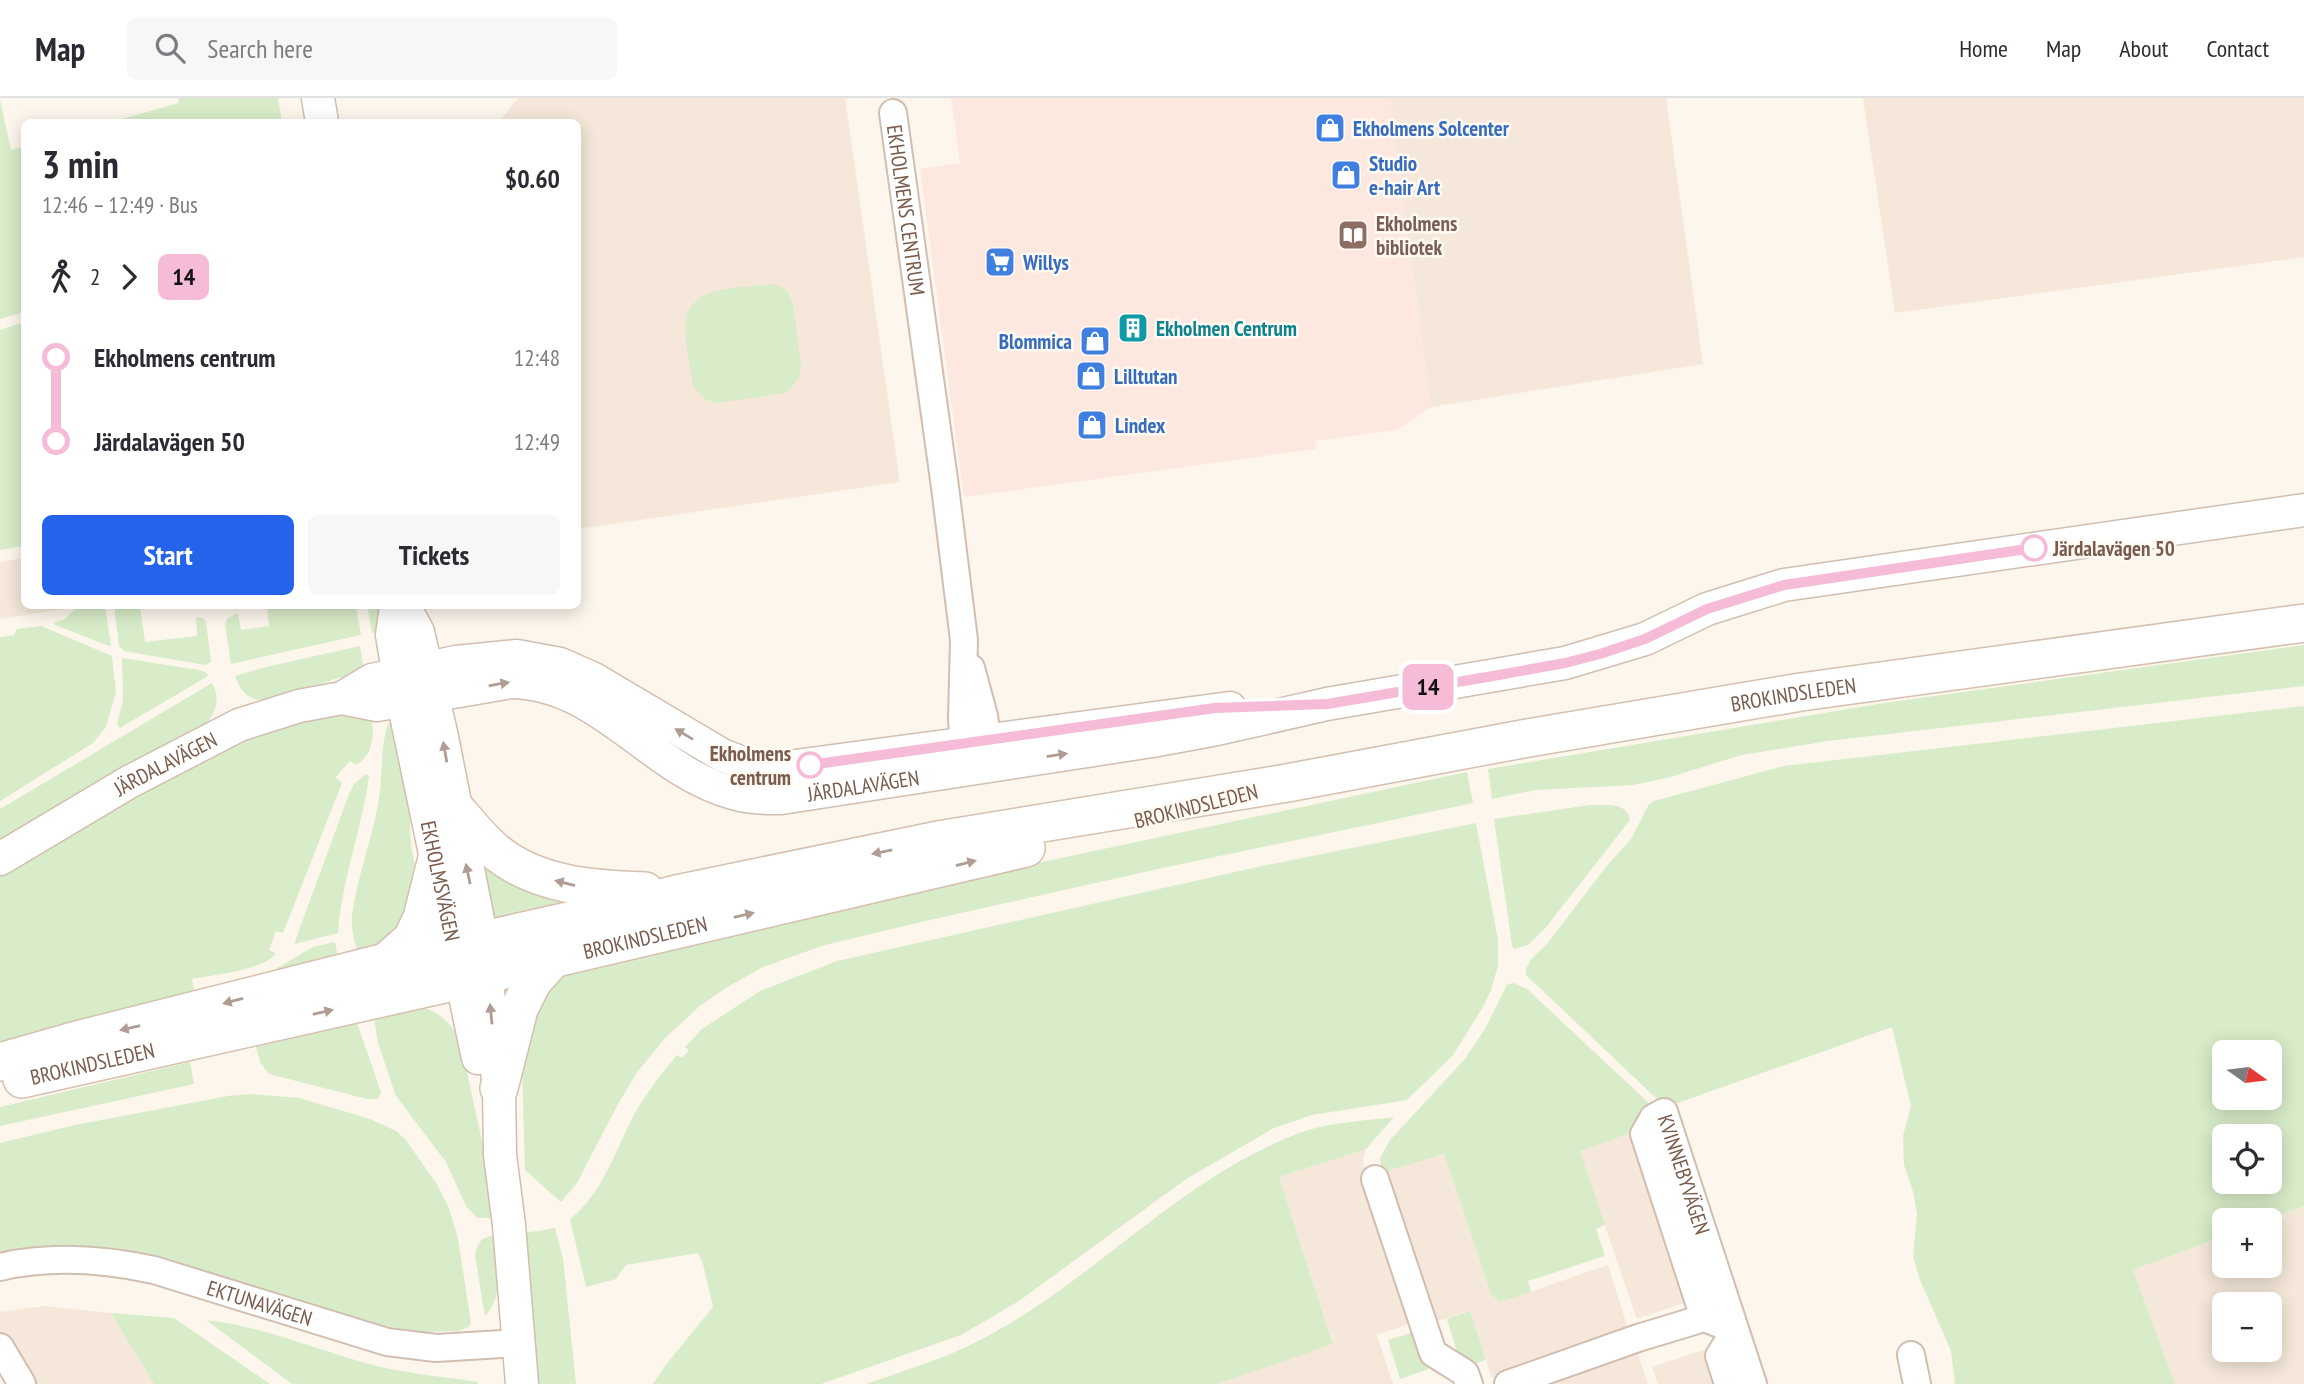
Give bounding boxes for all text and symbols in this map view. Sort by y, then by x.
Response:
search box [127,17,617,80]
text: Map [35,27,85,70]
icon: search [151,29,189,67]
text: Search here [207,32,313,65]
text: Home [1959,33,2008,64]
text: Map [2046,33,2081,64]
text: About [2119,33,2168,64]
text: Contact [2206,33,2269,64]
shop icon: Ekholmens Solcenter [1313,111,1347,145]
place label: Ekholmens Solcenter [1353,115,1510,142]
street label: EKHOLMENS CENTRUM [881,123,932,297]
text: 3 min [42,139,119,188]
place label: Studio e-hair Art [1369,150,1440,201]
shop icon: Studio e-hair Art [1329,158,1363,192]
text: $0.60 [505,162,560,195]
text: 12:46 – 12:49 · Bus [42,190,198,219]
place label: Ekholmens bibliotek [1376,210,1457,261]
library icon: Ekholmens bibliotek [1336,218,1370,252]
supermarket icon: Willys [983,245,1017,279]
place label: Willys [1022,249,1069,276]
icon: walk [42,258,80,296]
icon: forward [110,258,148,296]
text: 14 [172,261,195,292]
text: 2 [90,262,100,291]
building icon: Ekholmen Centrum [1116,311,1150,345]
place label: Ekholmen Centrum [1156,315,1297,342]
shop icon: Blommica [1078,324,1112,358]
place label: Blommica [999,328,1072,355]
text: Ekholmens centrum [94,341,276,374]
text: 12:48 [514,343,560,372]
shop icon: Lilltutan [1074,359,1108,393]
place label: Lilltutan [1114,363,1178,390]
shop icon: Lindex [1075,408,1109,442]
place label: Lindex [1115,412,1166,439]
text: Järdalavägen 50 [94,425,245,458]
text: 12:49 [514,427,560,456]
button: Start [42,515,294,595]
button: Tickets [308,515,560,595]
marker: Järdalavägen 50 [2021,535,2047,561]
place label: Järdalavägen 50 [2052,535,2175,562]
line badge: 14 [1396,664,1460,710]
text: 14 [1417,671,1439,702]
street label: BROKINDSLEDEN [1729,671,1858,717]
one-way arrow [488,678,510,689]
street label: JÄRDALAVÄGEN [108,725,221,802]
one-way arrow [675,728,694,740]
place label: Ekholmens centrum [710,740,791,791]
one-way arrow [439,741,450,763]
one-way arrow [1046,749,1068,760]
marker: Ekholmens centrum [797,752,823,778]
street label: JÄRDALAVÄGEN [804,763,921,807]
street label: BROKINDSLEDEN [1131,778,1261,834]
street label: EKHOLMSVÄGEN [415,818,467,944]
one-way arrow [871,846,893,857]
one-way arrow [955,857,977,868]
one-way arrow [463,863,474,885]
one-way arrow [554,877,576,888]
one-way arrow [733,909,755,920]
street label: BROKINDSLEDEN [580,910,710,965]
one-way arrow [222,996,244,1007]
one-way arrow [485,1002,496,1024]
one-way arrow [312,1006,334,1017]
one-way arrow [119,1022,141,1033]
street label: BROKINDSLEDEN [28,1036,157,1090]
north arrow [2212,1040,2282,1110]
map controls [2212,1040,2282,1362]
street label: KVINNEBYVÄGEN [1652,1111,1717,1238]
button: locate [2212,1124,2282,1194]
button: + [2212,1208,2282,1278]
street label: EKTUNAVÄGEN [204,1274,316,1332]
button: − [2212,1292,2282,1362]

